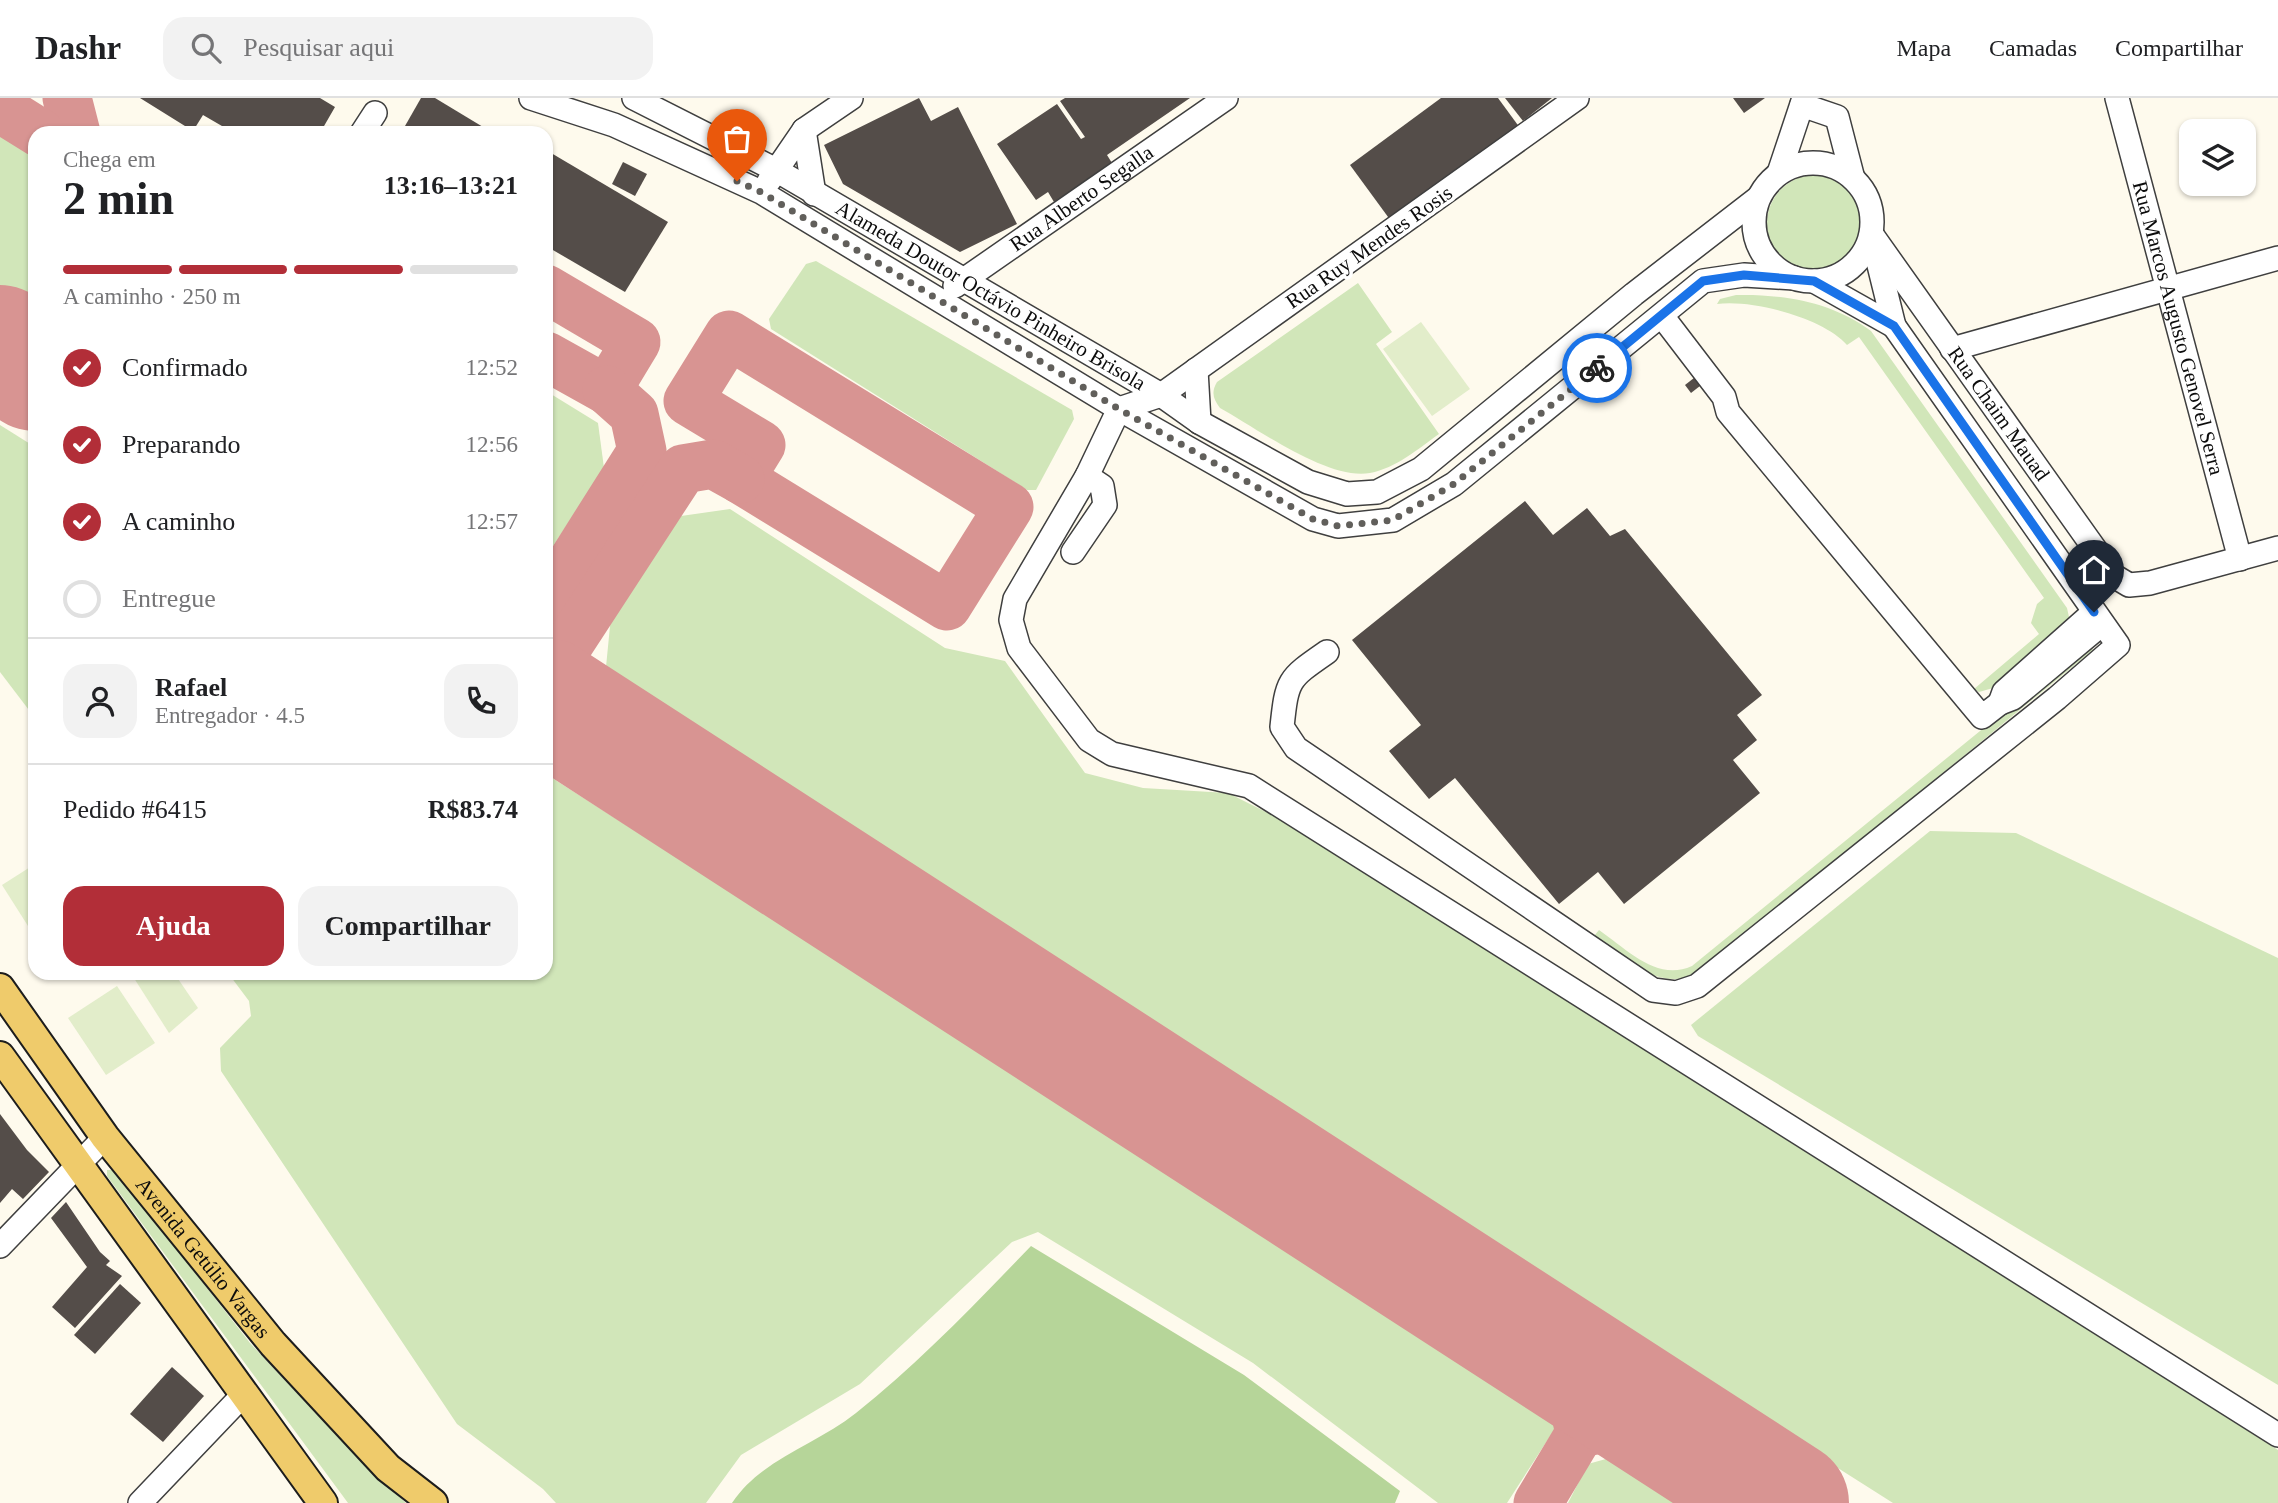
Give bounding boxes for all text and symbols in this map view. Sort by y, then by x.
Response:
search box [163,17,653,80]
icon: search [187,29,225,67]
text: Dashr [35,30,121,66]
text: Pesquisar aqui [243,33,394,62]
text: Mapa [1896,35,1951,61]
text: Camadas [1989,35,2077,61]
text: Compartilhar [2115,35,2243,61]
pin [707,109,767,181]
map controls [2179,119,2256,196]
button: layers [2179,119,2256,196]
icon: bag [718,120,756,158]
street label: Rua Alberto Segalla [1005,140,1158,256]
text: Chega em [63,147,156,172]
text: 13:16–13:21 [384,171,518,200]
text: 2 min [63,173,174,224]
street label: Rua Marcos Augusto Genovel Serra [2128,178,2229,478]
street label: Rua Ruy Mendes Rosis [1281,180,1457,314]
street label: Alameda Doutor Octávio Pinheiro Brisola [832,196,1151,396]
text: A caminho · 250 m [63,284,241,309]
courier [1562,333,1632,403]
street label: Rua Chaim Mauad [1943,342,2055,486]
icon: check [63,349,101,387]
icon: bike [1578,349,1616,387]
text: Confirmado [122,353,248,382]
text: 12:52 [466,355,518,380]
icon: check [63,426,101,464]
text: Preparando [122,430,240,459]
text: 12:56 [466,432,518,457]
icon: check [63,503,101,541]
text: A caminho [122,507,235,536]
text: 12:57 [466,509,518,534]
pin [2064,540,2124,612]
icon: home [2075,551,2113,589]
text: Entregue [122,584,216,613]
button: person [63,664,137,738]
button: phone [444,664,518,738]
text: Rafael [155,673,227,702]
text: Entregador · 4.5 [155,703,305,728]
text: Pedido #6415 [63,795,207,824]
text: R$83.74 [428,795,518,824]
button: Ajuda [63,886,284,966]
button: Compartilhar [298,886,518,966]
street label: Avenida Getúlio Vargas [131,1173,275,1343]

